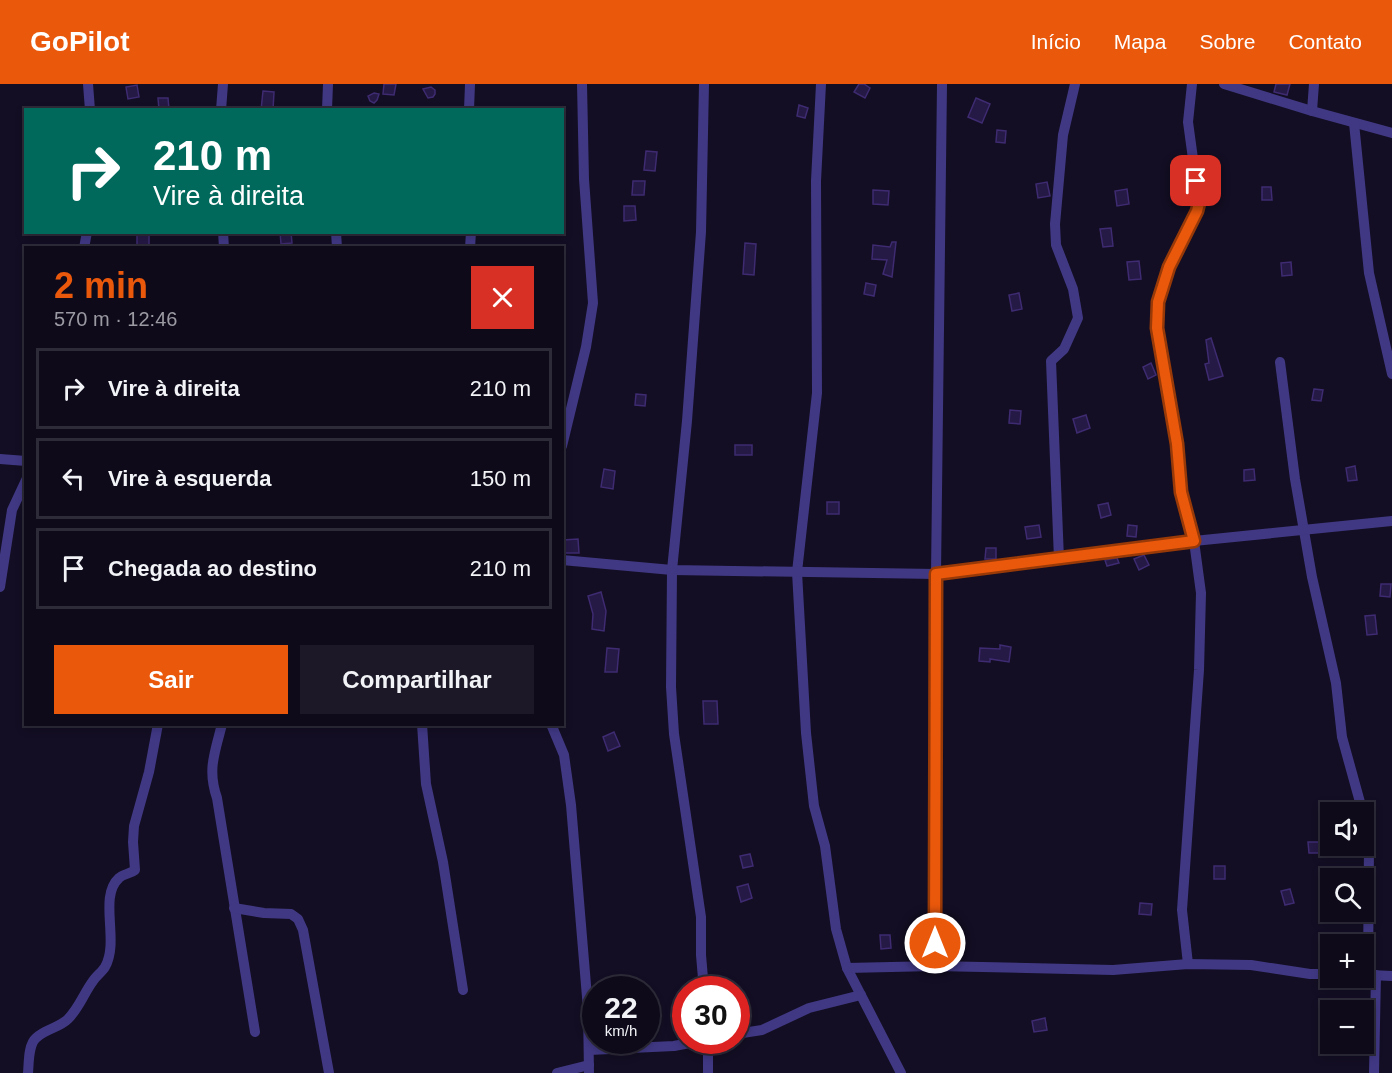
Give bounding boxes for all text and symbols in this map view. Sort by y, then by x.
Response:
text: GoPilot [30,26,130,57]
text: Início [1031,30,1081,53]
text: Mapa [1114,30,1166,53]
text: Sobre [1199,30,1255,53]
text: Contato [1288,30,1362,53]
icon: right [54,132,132,210]
text: 210 m [153,132,272,179]
pin [1170,155,1221,206]
icon: arrive [1179,164,1212,197]
text: Vire à direita [153,181,304,211]
text: 2 min [54,265,148,306]
button: close [471,266,534,329]
text: 570 m · 12:46 [54,308,177,330]
icon: right [57,372,90,405]
text: Vire à direita [108,376,240,401]
text: 210 m [470,376,531,401]
icon: left [57,462,90,495]
text: Vire à esquerda [108,466,271,491]
text: 150 m [470,466,531,491]
icon: arrive [57,552,90,585]
text: Chegada ao destino [108,556,317,581]
text: 210 m [470,556,531,581]
button: Sair [54,645,288,714]
button: Compartilhar [300,645,534,714]
map controls [1320,802,1374,1054]
button: sound [1320,802,1374,856]
button: search [1320,868,1374,922]
position arrow [903,911,967,975]
button: + [1320,934,1374,988]
speed limit sign: 30 [672,976,750,1054]
text: 22 [604,991,638,1024]
button: − [1320,1000,1374,1054]
text: km/h [605,1022,637,1039]

